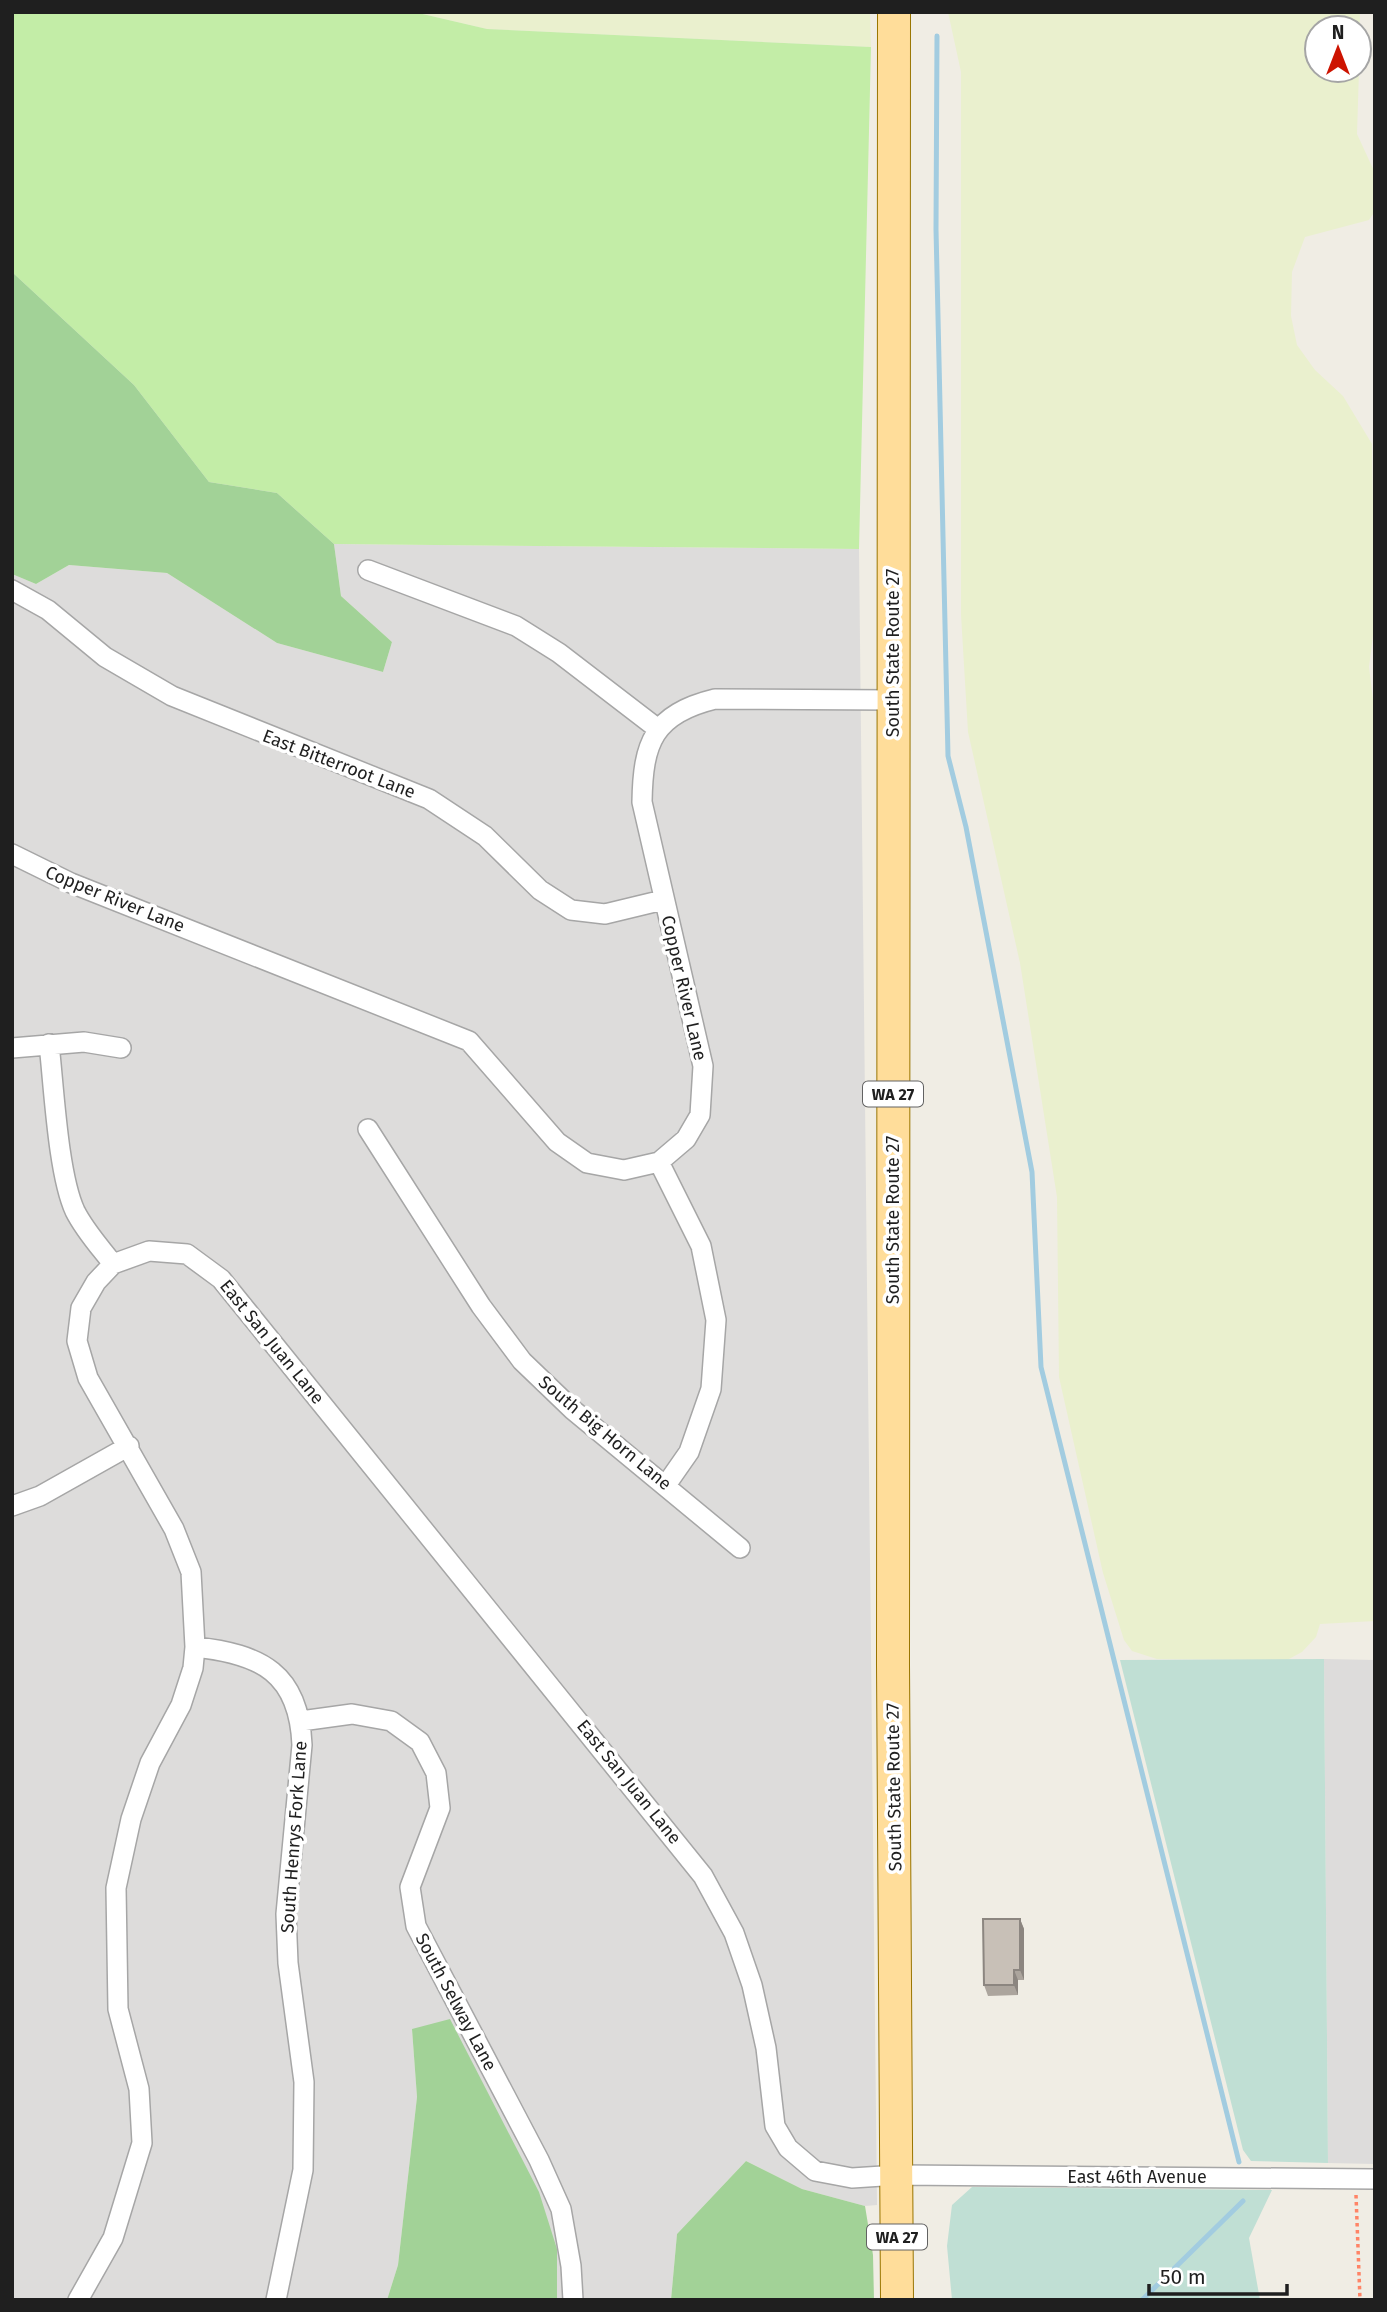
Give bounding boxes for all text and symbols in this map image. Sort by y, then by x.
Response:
north arrow [1303,14,1373,84]
text: N [1332,21,1344,44]
street label: South State Route 27 [882,569,904,737]
street label: East Bitterroot Lane [260,725,418,803]
street label: Copper River Lane [42,861,188,937]
street label: Copper River Lane [657,913,711,1063]
road number: WA 27 [863,1082,923,1106]
street label: South State Route 27 [882,1136,904,1304]
street label: East San Juan Lane [215,1275,329,1409]
street label: South Big Horn Lane [534,1371,676,1495]
street label: South State Route 27 [882,1703,906,1871]
street label: East San Juan Lane [572,1715,686,1849]
street label: South Henrys Fork Lane [276,1740,312,1934]
street label: South Selway Lane [411,1930,501,2074]
street label: East 46th Avenue [1067,2166,1207,2188]
road number: WA 27 [867,2224,927,2250]
scale bar [1149,2252,1287,2296]
text: 50 m [1160,2264,1206,2290]

